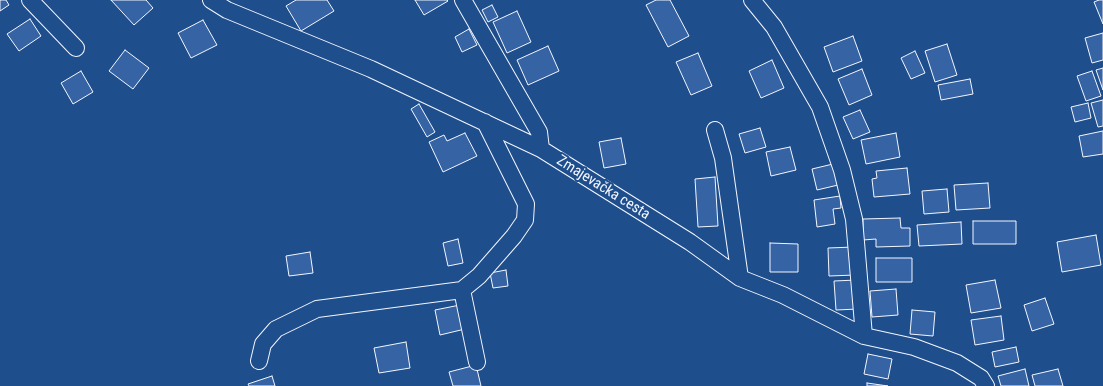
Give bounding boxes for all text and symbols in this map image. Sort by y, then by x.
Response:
street label: Zmajevačka cesta [553,152,653,224]

